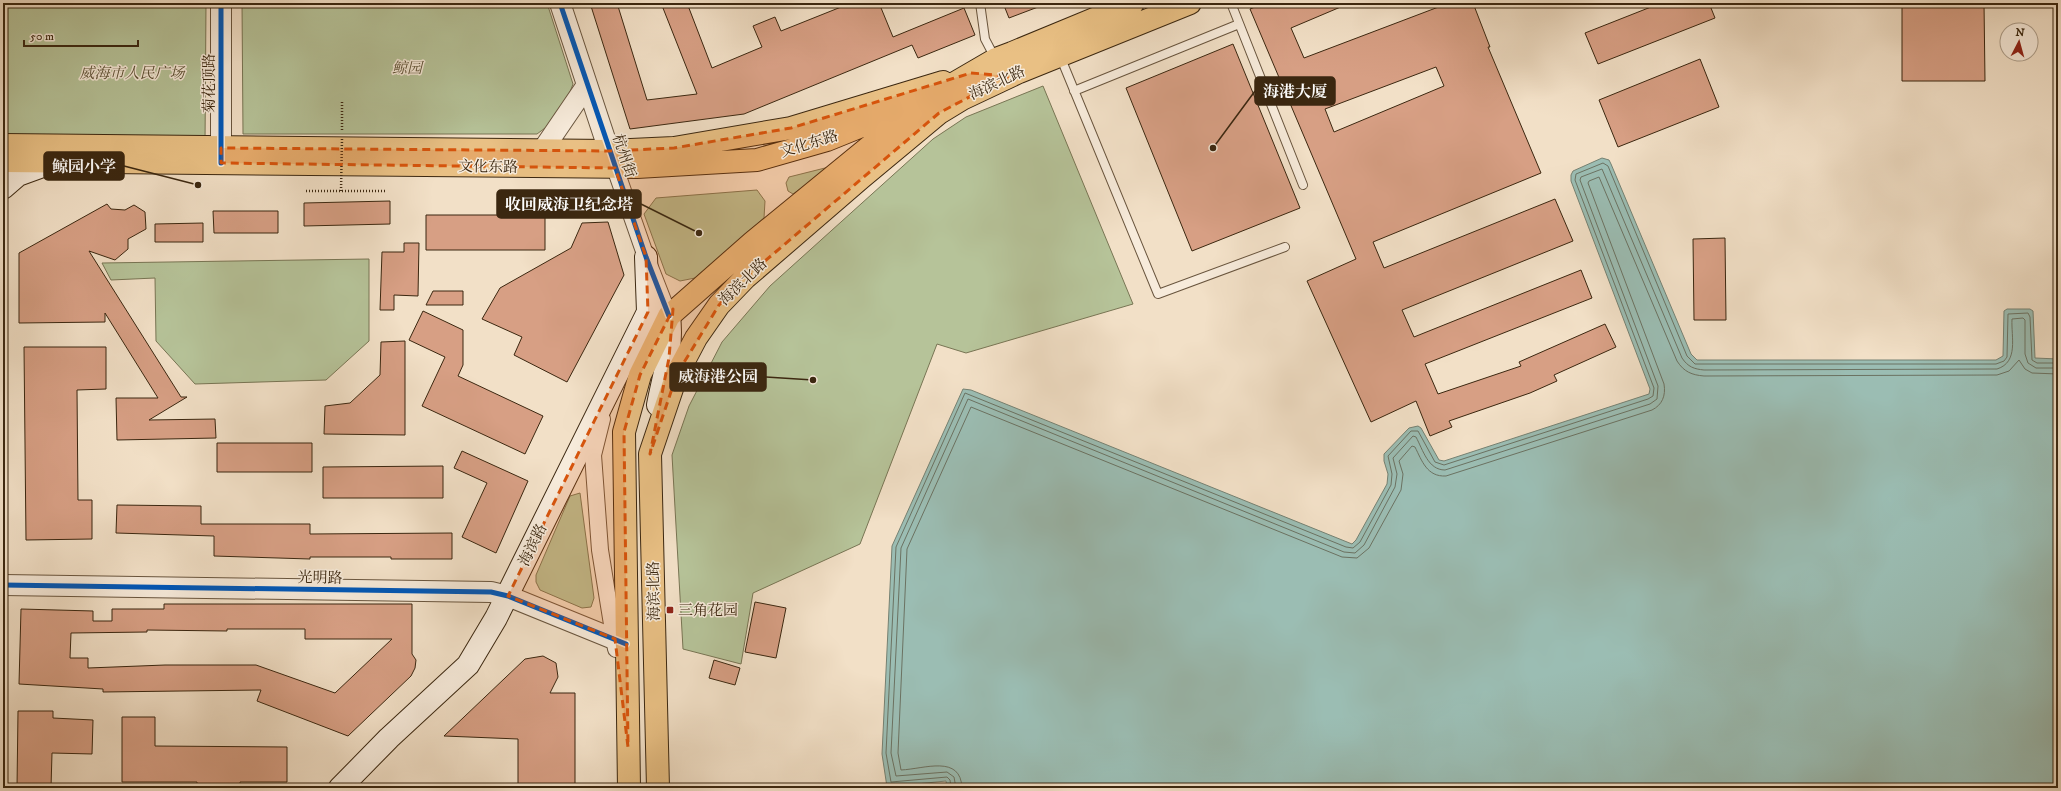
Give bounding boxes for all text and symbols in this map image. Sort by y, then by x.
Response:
scale bar [24,22,138,48]
north arrow [1999,22,2039,62]
text: N [2015,26,2025,40]
text: 50 m [30,29,54,44]
street label: 菊花顶路 [200,53,219,113]
park label: 鲸园 [392,59,424,78]
street label: 海滨北路 [966,62,1028,104]
park label: 威海市人民广场 [79,64,186,83]
callout: 海港大厦 [1255,77,1335,105]
text: 海港大厦 [1263,82,1327,102]
street label: 文化东路 [778,126,840,162]
street label: 杭州街 [608,132,640,180]
callout: 鲸园小学 [44,152,124,180]
text: 鲸园小学 [52,157,116,177]
street label: 文化东路 [458,157,518,177]
callout: 收回威海卫纪念塔 [497,190,641,218]
text: 收回威海卫纪念塔 [505,195,633,215]
street label: 海滨北路 [715,254,771,310]
callout: 威海港公园 [670,363,766,391]
text: 威海港公园 [678,367,758,387]
street label: 海滨路 [515,521,551,569]
street label: 海滨北路 [644,561,664,621]
street label: 光明路 [297,568,343,588]
place label: 三角花园 [678,601,738,620]
marker: 三角花园 [665,605,675,615]

